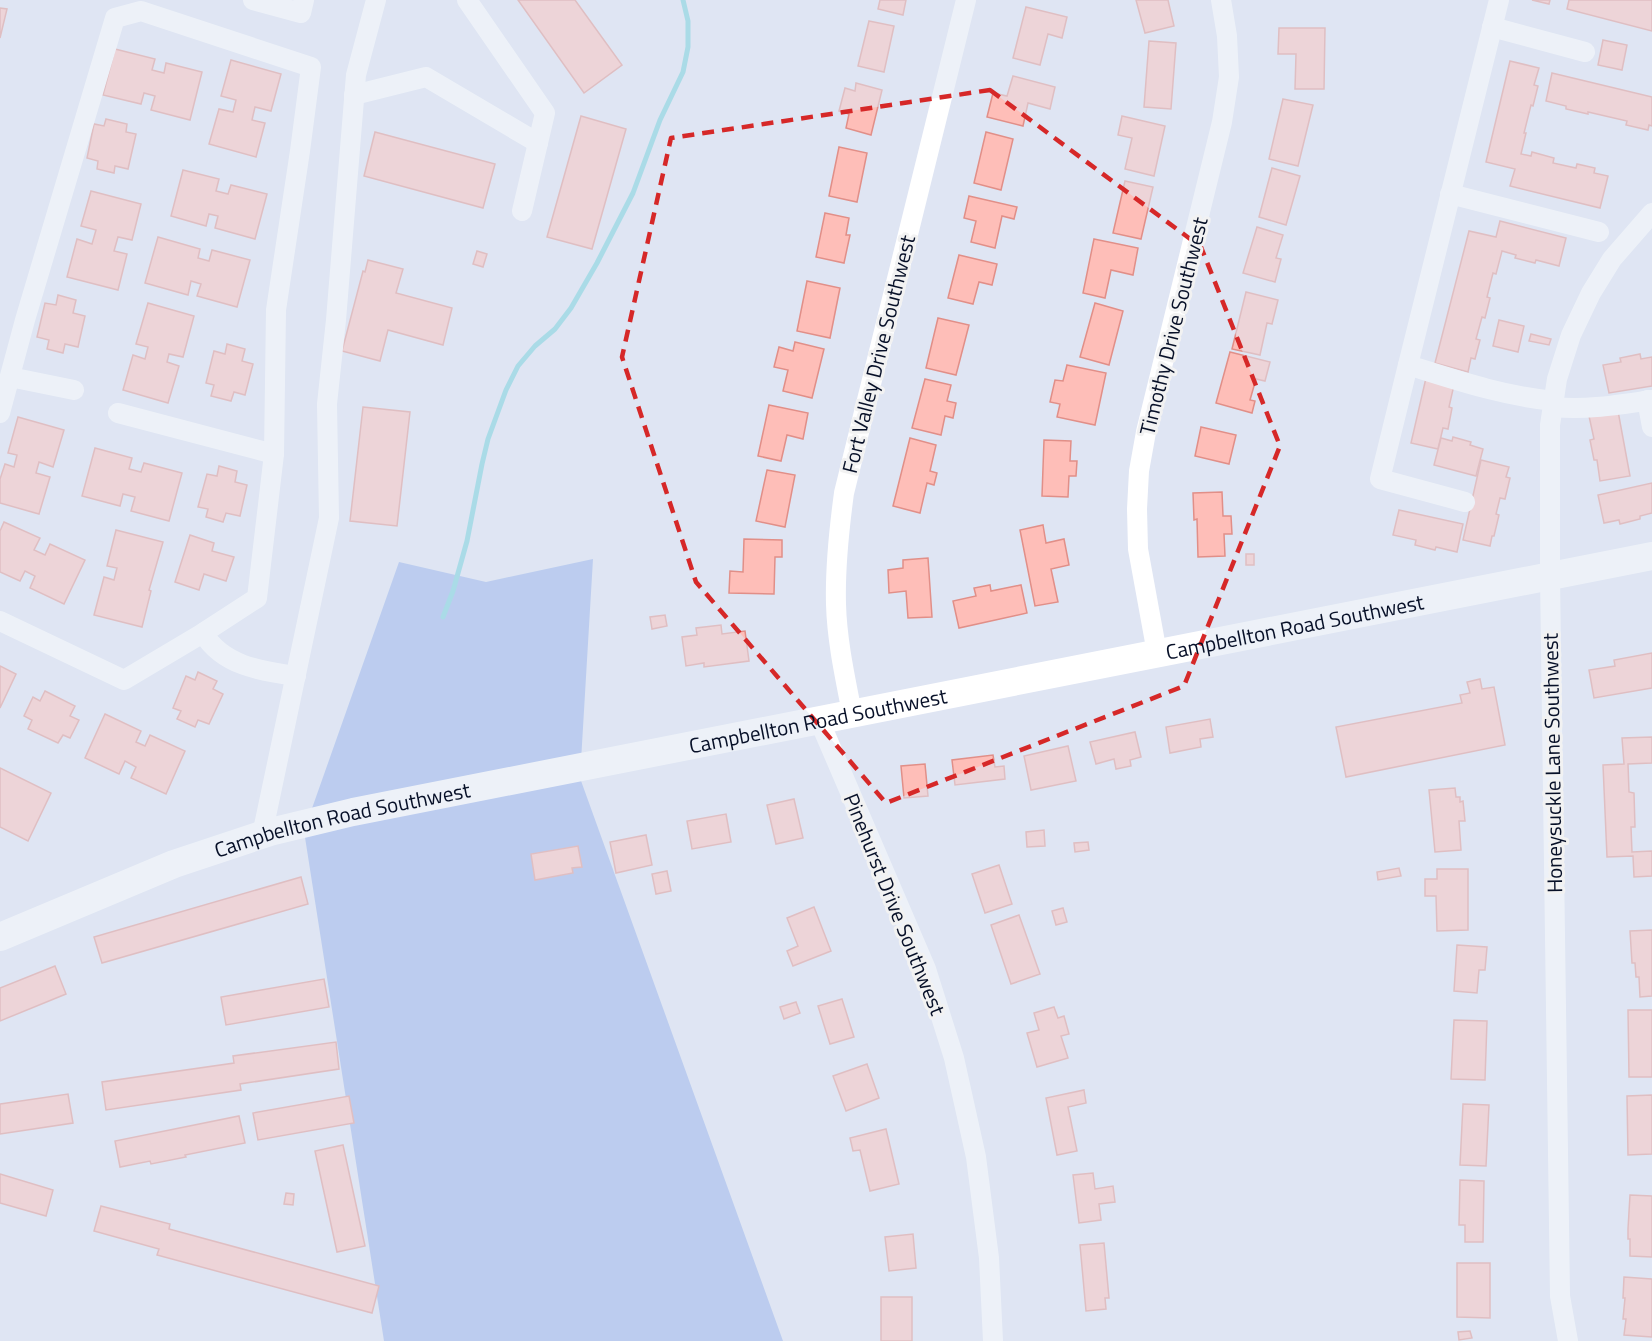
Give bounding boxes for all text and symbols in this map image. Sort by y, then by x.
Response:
street label: Timothy Drive Southwest [1130,213,1216,438]
street label: Fort Valley Drive Southwest [833,231,923,476]
street label: Campbellton Road Southwest [1163,585,1427,667]
street label: Honeysuckle Lane Southwest [1534,632,1570,893]
street label: Campbellton Road Southwest [686,679,950,761]
street label: Campbellton Road Southwest [210,773,473,866]
street label: Pinehurst Drive Southwest [836,788,954,1020]

